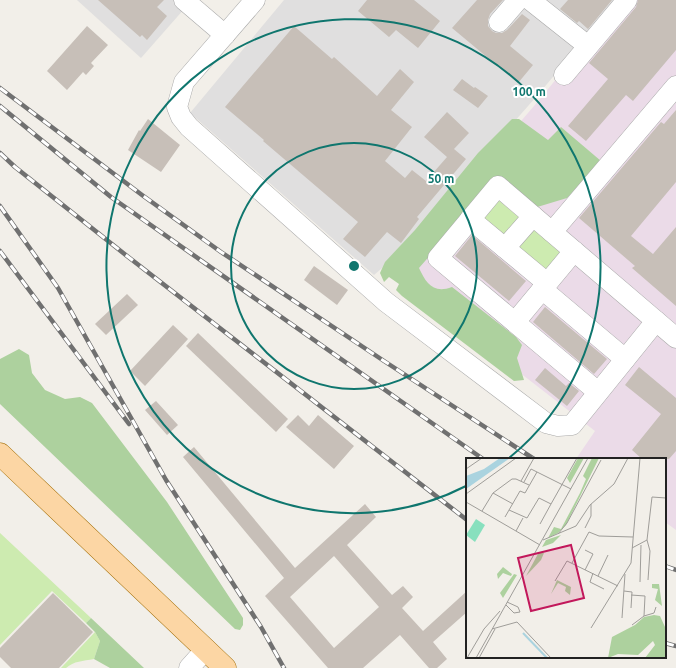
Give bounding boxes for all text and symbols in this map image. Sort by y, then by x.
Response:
text: 100 m [512,85,546,98]
text: 50 m [428,172,454,185]
centre of rings [347,259,361,273]
inset map [466,458,666,658]

